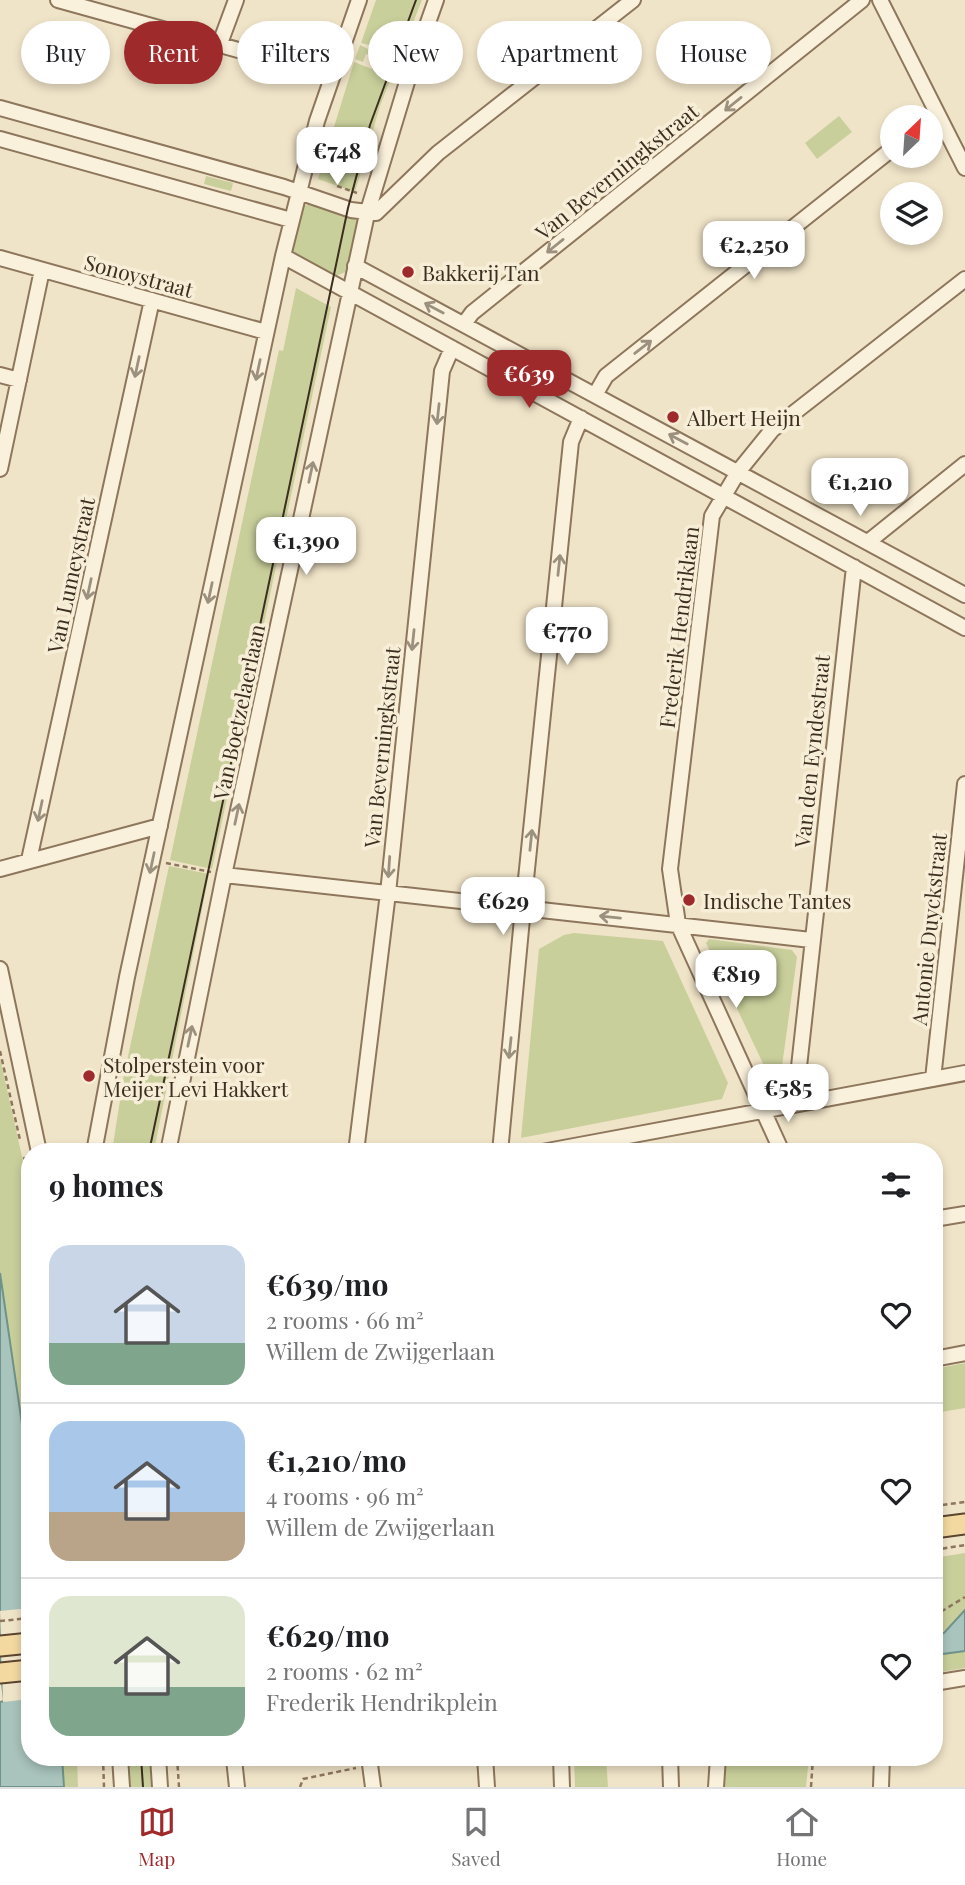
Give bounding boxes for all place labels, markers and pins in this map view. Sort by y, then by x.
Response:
pin: €748 [296,128,378,187]
pin: €2,250 [697,222,811,281]
place label: Bakkerij Tan [422,258,540,286]
marker: Bakkerij Tan [400,264,416,280]
pin: €639 [488,350,570,410]
place label: Albert Heijn [686,403,801,431]
marker: Albert Heijn [665,409,681,425]
pin: €1,210 [803,458,917,518]
pin: €1,390 [249,518,363,577]
pin: €770 [526,608,608,667]
pin: €629 [462,878,544,937]
place label: Indische Tantes [703,886,852,914]
marker: Indische Tantes [681,892,697,908]
pin: €819 [695,950,777,1010]
place label: Stolperstein voor Meijer Levi Hakkert [103,1050,289,1102]
pin: €585 [747,1064,829,1124]
marker: Stolperstein voor Meijer Levi Hakkert [81,1068,97,1084]

